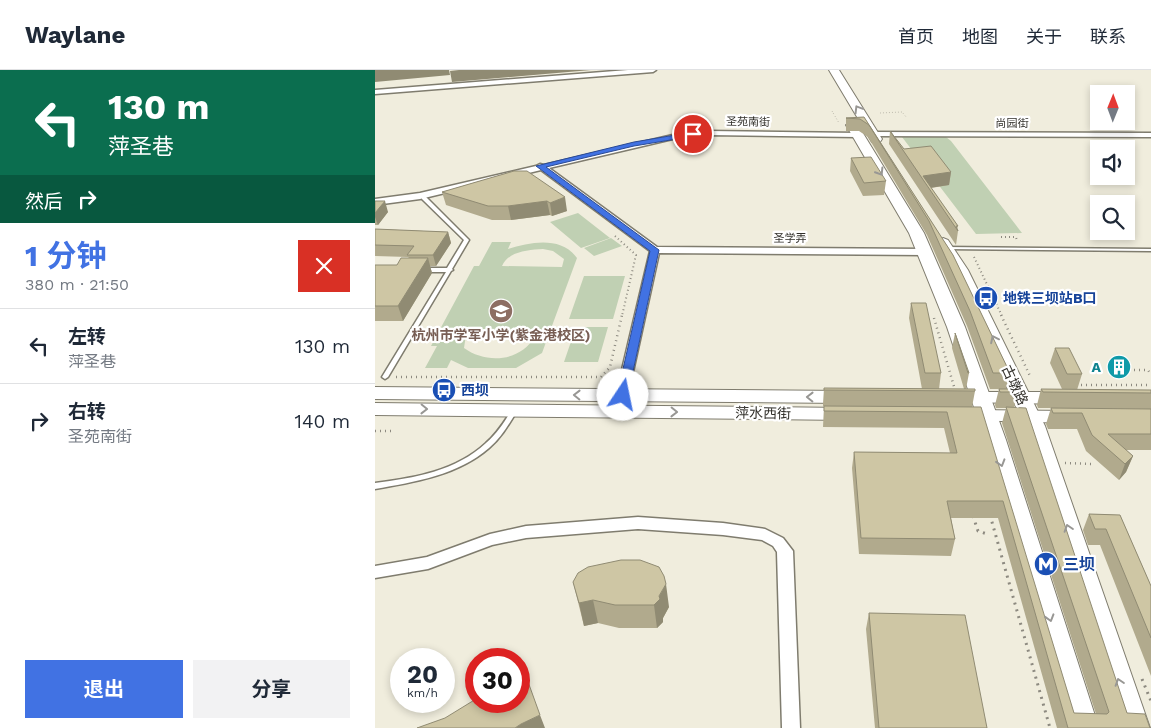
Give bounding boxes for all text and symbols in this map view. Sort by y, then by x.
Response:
text: Waylane [25,21,125,49]
text: 首页 [898,26,934,47]
text: 地图 [962,26,998,47]
text: 关于 [1026,26,1062,47]
text: 联系 [1090,26,1126,47]
north arrow [1090,85,1135,130]
map controls [1090,85,1135,240]
text: 130 m [108,86,209,128]
icon: left [25,90,90,155]
one-way arrow [854,105,864,114]
pin [672,113,714,155]
street label: 圣苑南街 [726,115,770,129]
street label: 尚园街 [996,117,1029,130]
icon: arrive [679,120,707,148]
text: 萍圣巷 [108,134,174,159]
button: sound [1090,140,1135,185]
one-way arrow [874,166,884,175]
icon: right [73,185,101,213]
text: 然后 [25,190,63,213]
button: search [1090,195,1135,240]
street label: 圣学弄 [774,232,807,245]
text: 1 分钟 [25,238,107,273]
button: close [298,240,350,292]
text: 380 m · 21:50 [25,275,129,294]
bus stop icon: 地铁三坝站B口 [973,285,999,311]
place label: 地铁三坝站B口 [1003,290,1097,306]
school or university icon: 杭州市学军小学(紫金港校区) [488,298,514,324]
text: 左转 [68,325,106,348]
place label: 杭州市学军小学(紫金港校区) [412,327,590,343]
icon: left [25,332,53,360]
text: 130 m [295,335,350,358]
one-way arrow [989,335,1000,344]
text: 萍圣巷 [68,352,116,371]
building icon: A [1106,354,1132,380]
place label: A [1092,359,1102,375]
street label: 古墩路 [999,363,1031,407]
position arrow [596,368,648,420]
bus stop icon: 西坝 [431,377,457,403]
place label: 西坝 [461,382,489,398]
one-way arrow [573,390,580,400]
one-way arrow [805,392,813,402]
text: 右转 [68,400,106,423]
one-way arrow [420,404,428,415]
street label: 萍水西街 [735,405,791,421]
icon: right [25,407,53,435]
one-way arrow [670,407,678,417]
text: 140 m [295,410,350,433]
text: 圣苑南街 [68,427,132,446]
one-way arrow [996,458,1006,466]
one-way arrow [1064,524,1074,532]
metro station icon: 三坝 [1033,551,1059,577]
place label: 三坝 [1063,555,1095,574]
one-way arrow [1044,613,1054,621]
speed limit sign: 30 [465,648,530,713]
button: 退出 [25,660,183,718]
button: 分享 [193,660,350,718]
text: 20 [407,660,438,689]
one-way arrow [1115,678,1125,686]
text: km/h [407,686,438,700]

